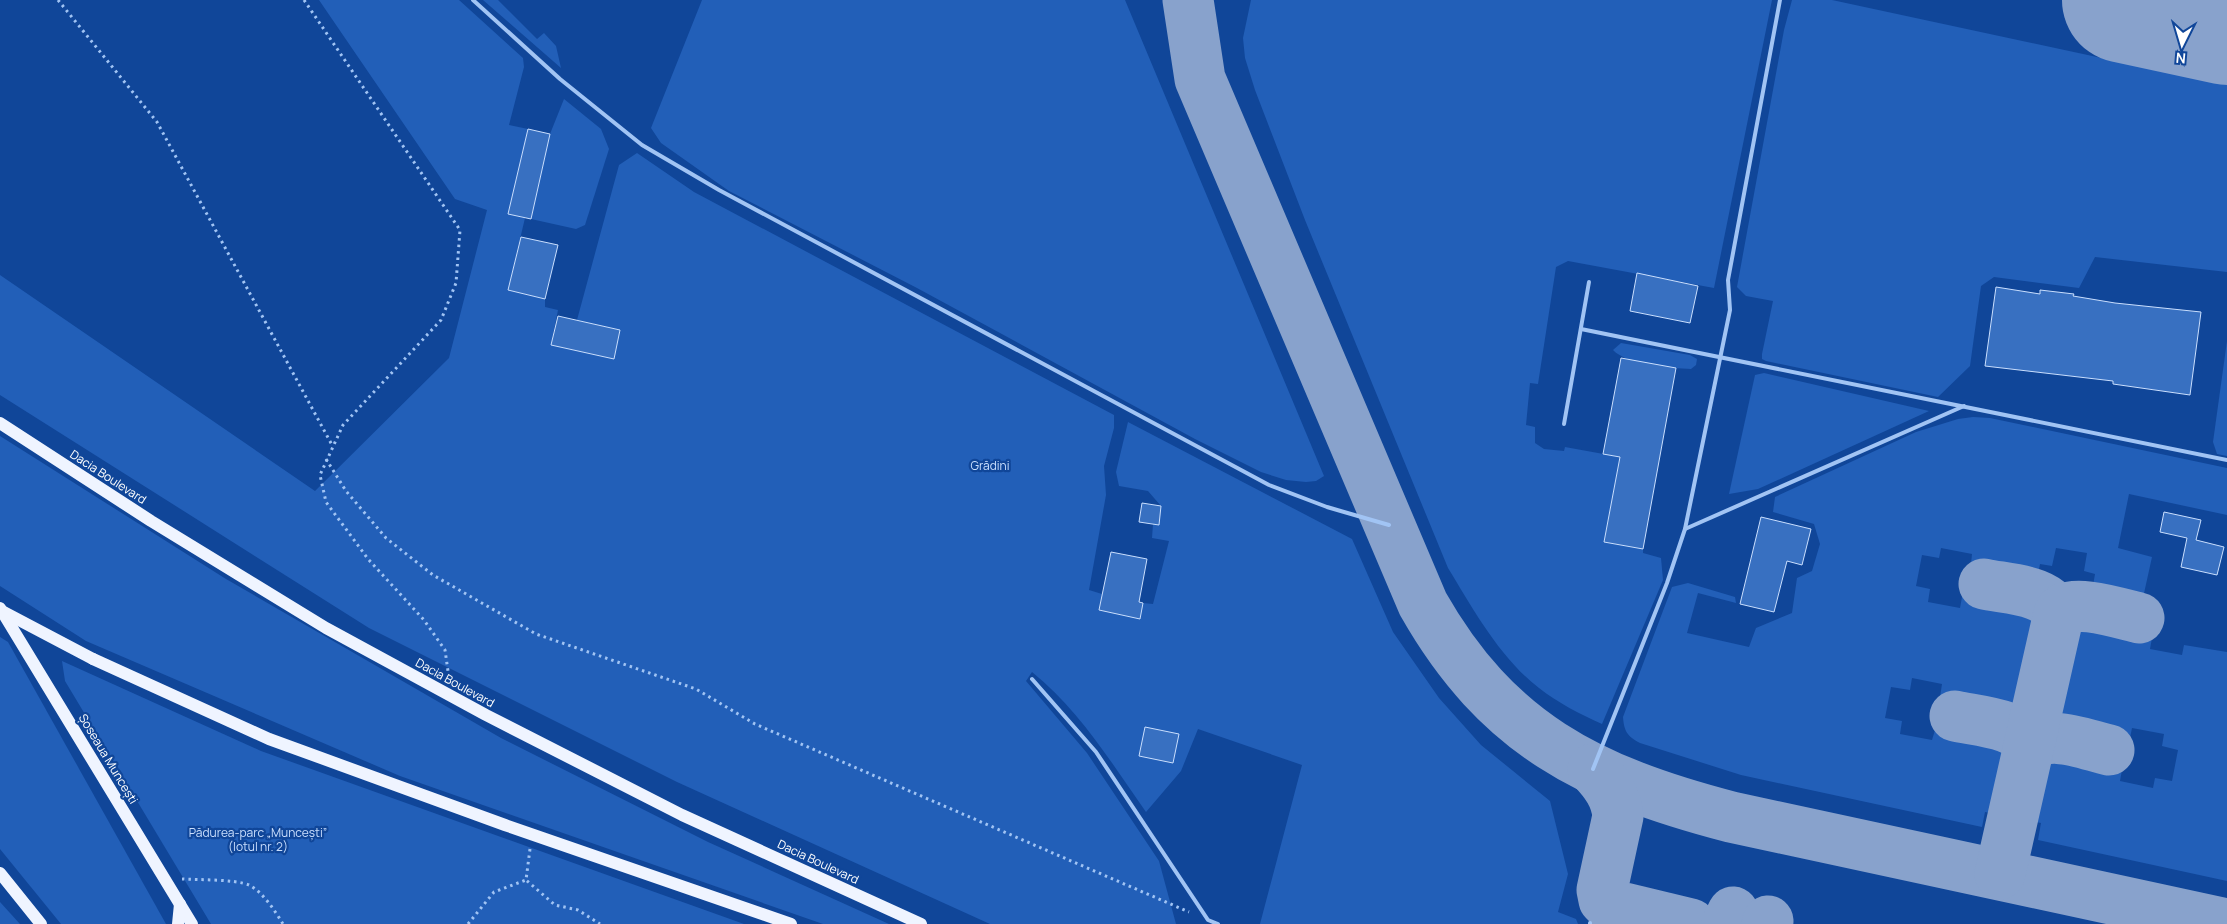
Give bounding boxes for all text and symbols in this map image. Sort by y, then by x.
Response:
north arrow [2157,20,2207,70]
text: N [2175,49,2187,68]
street label: Dacia Boulevard [67,446,150,508]
park label: Grădini [970,457,1010,474]
street label: Dacia Boulevard [413,654,498,711]
street label: Șoseaua Muncești [75,711,142,807]
park label: Pădurea-parc „Muncești” (lotul nr. 2) [189,824,327,855]
street label: Dacia Boulevard [775,835,862,888]

